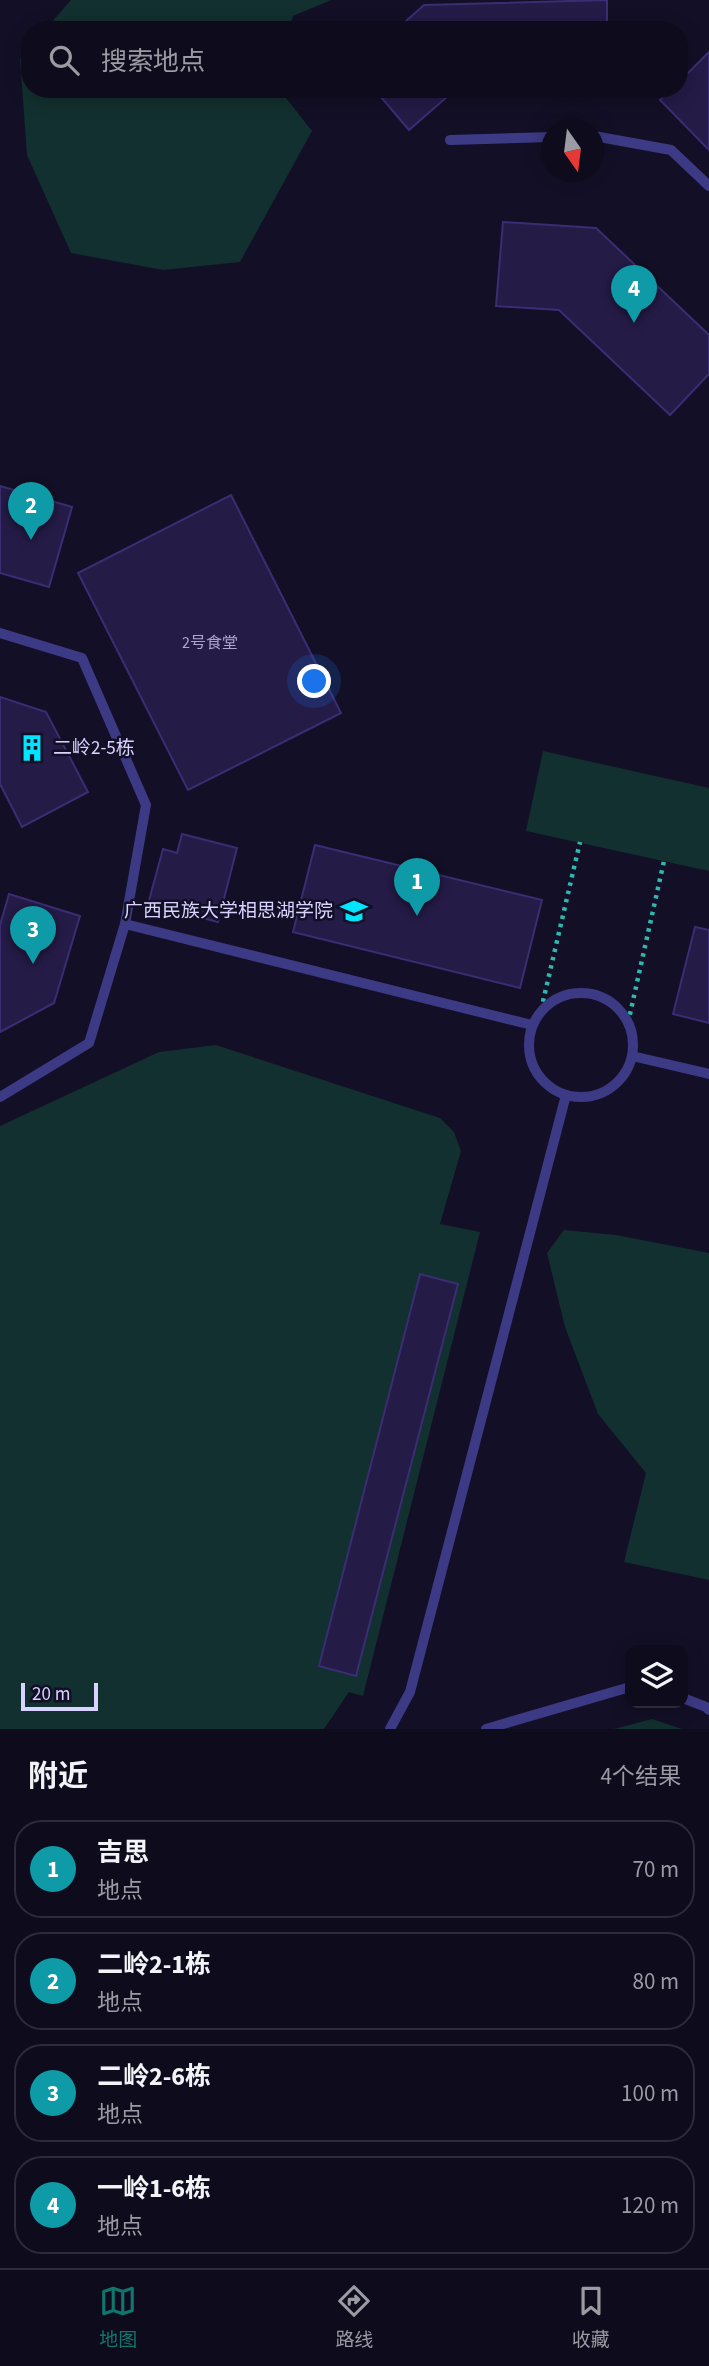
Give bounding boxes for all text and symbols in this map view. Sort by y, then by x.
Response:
search box [21,21,688,98]
icon: search [45,41,83,79]
text: 搜索地点 [101,43,205,80]
north arrow [541,119,604,182]
pin: 4 [611,265,657,323]
pin: 2 [8,482,54,540]
house number: 2号食堂 [182,632,238,654]
your location [297,664,331,698]
building icon: 二岭2-5栋 [17,733,47,763]
place label: 二岭2-5栋 [53,735,135,762]
pin: 1 [394,858,440,916]
school or university icon: 广西民族大学相思湖学院 [339,896,369,926]
place label: 广西民族大学相思湖学院 [124,898,333,925]
pin: 3 [10,906,56,964]
map controls [625,1645,688,1708]
button: layers [625,1645,688,1708]
scale bar [21,1680,98,1712]
text: 20 m [32,1681,70,1708]
text: 附近 [28,1755,88,1798]
text: 4个结果 [601,1760,681,1793]
text: 吉思 [97,1834,149,1871]
text: 1 [47,1853,59,1886]
text: 70 m [632,1853,679,1886]
text: 地点 [97,1874,143,1907]
text: 二岭2-1栋 [97,1946,211,1983]
text: 2 [47,1965,59,1998]
text: 80 m [632,1965,679,1998]
text: 地点 [97,1986,143,2019]
text: 二岭2-6栋 [97,2058,211,2095]
text: 3 [47,2077,59,2110]
text: 100 m [621,2077,679,2110]
text: 地点 [97,2098,143,2131]
text: 一岭1-6栋 [97,2170,211,2207]
text: 4 [47,2189,59,2222]
text: 120 m [621,2189,679,2222]
text: 地点 [97,2210,143,2243]
tab: 地图 [99,2282,137,2354]
tab: 路线 [335,2282,374,2354]
tab: 收藏 [572,2282,610,2354]

